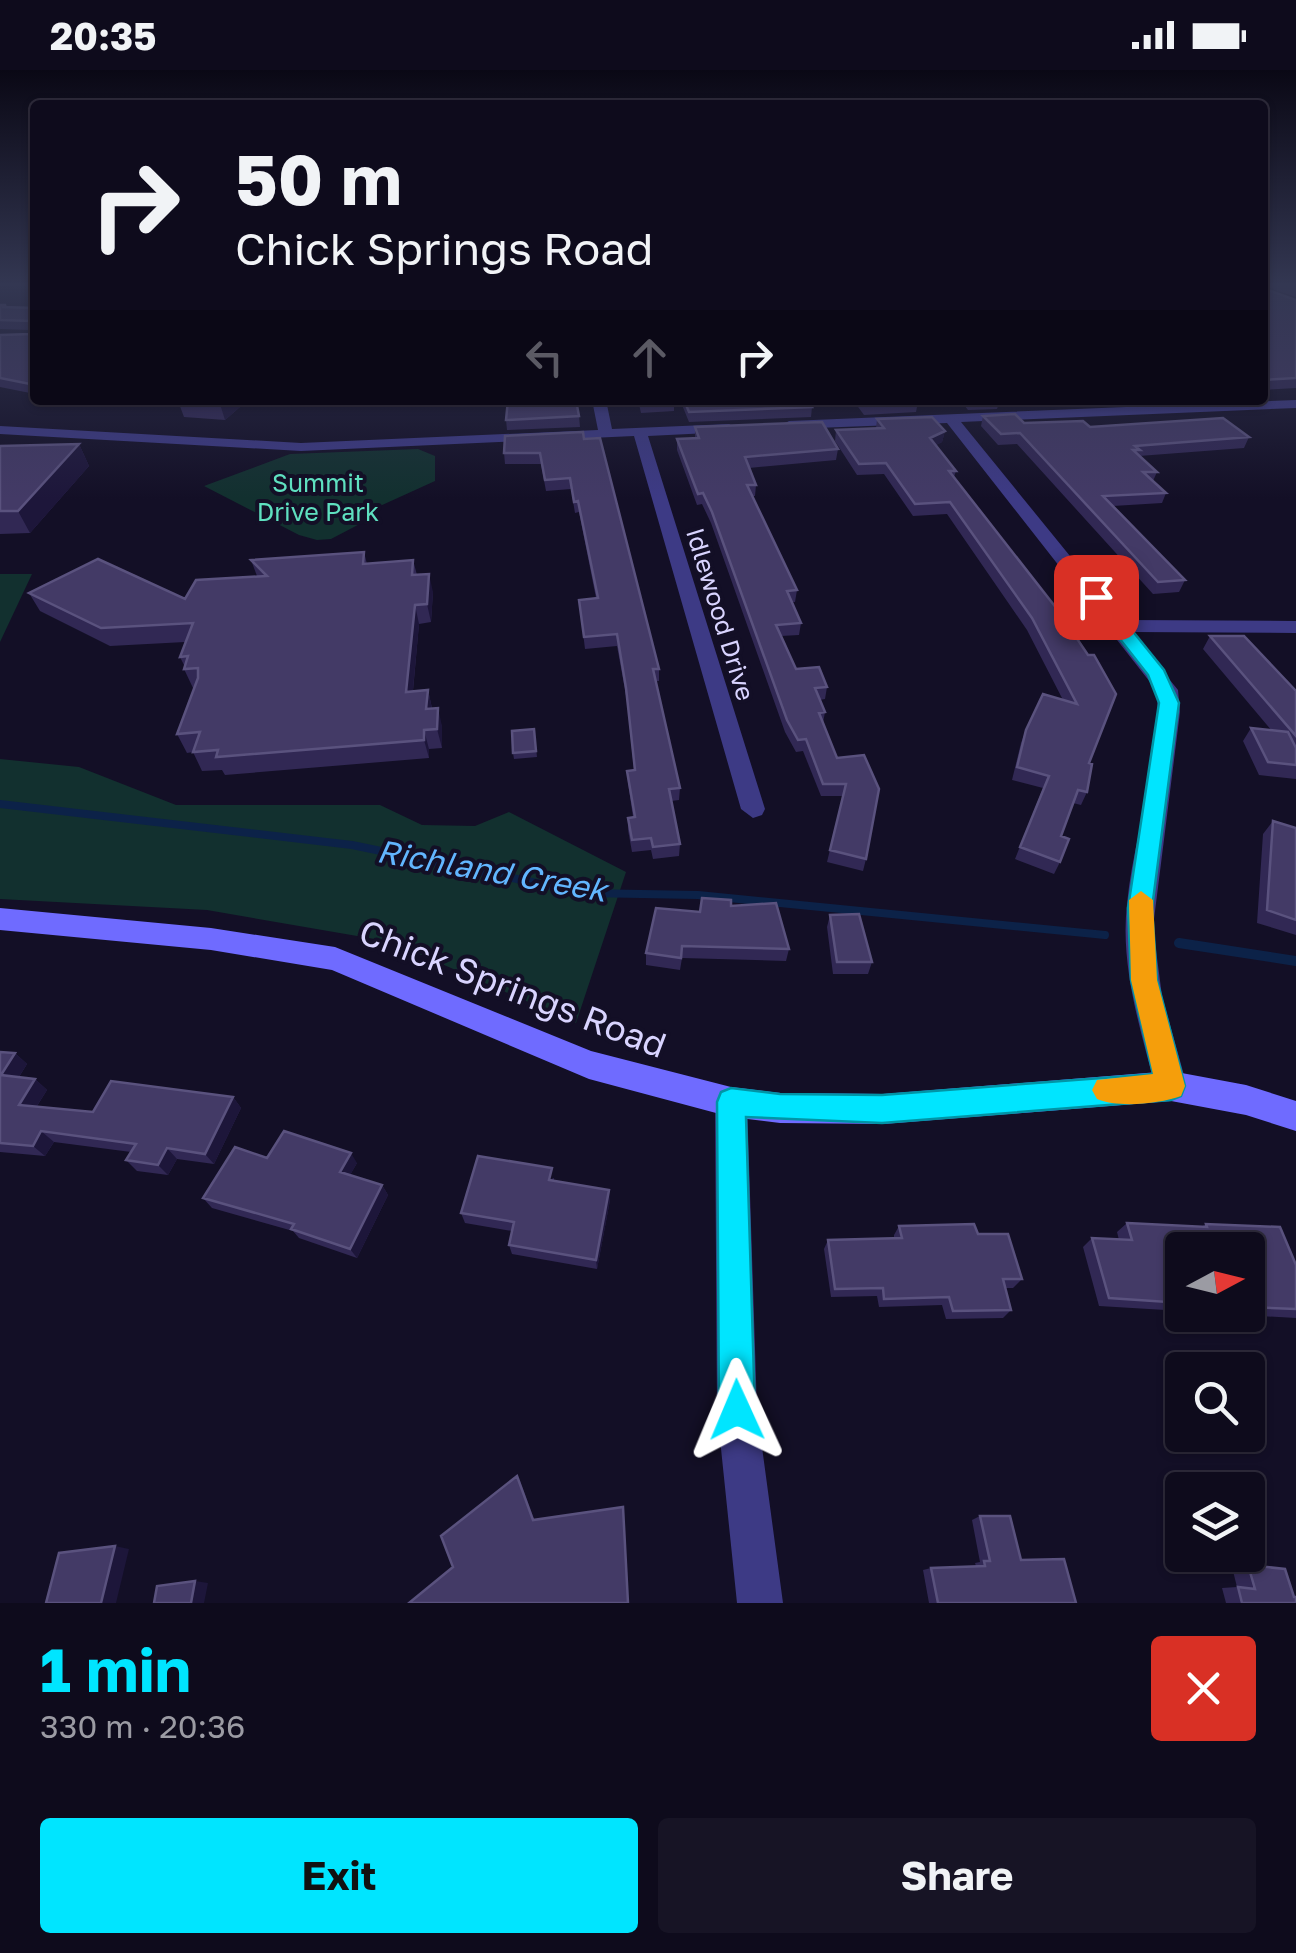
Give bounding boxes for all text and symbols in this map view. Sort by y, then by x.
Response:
text: 20:35 [50,13,156,58]
text: 50 m [235,136,402,220]
icon: right [70,140,200,270]
text: Chick Springs Road [235,221,653,275]
icon: left [517,330,572,385]
icon: ahead [622,330,677,385]
icon: right [727,330,782,385]
park label: Summit Drive Park [257,467,379,527]
street label: Idlewood Drive [680,524,762,704]
pin [1054,555,1139,640]
icon: arrive [1069,570,1124,625]
water label: Richland Creek [374,831,613,909]
street label: Chick Springs Road [354,910,672,1066]
north arrow [1165,1232,1265,1332]
map controls [1165,1232,1265,1572]
button: search [1165,1352,1265,1452]
position arrow [685,1358,789,1462]
button: layers [1165,1472,1265,1572]
text: 1 min [40,1633,191,1705]
button: close [1151,1636,1256,1741]
text: 330 m · 20:36 [40,1707,245,1745]
button: Exit [40,1818,638,1933]
button: Share [658,1818,1256,1933]

